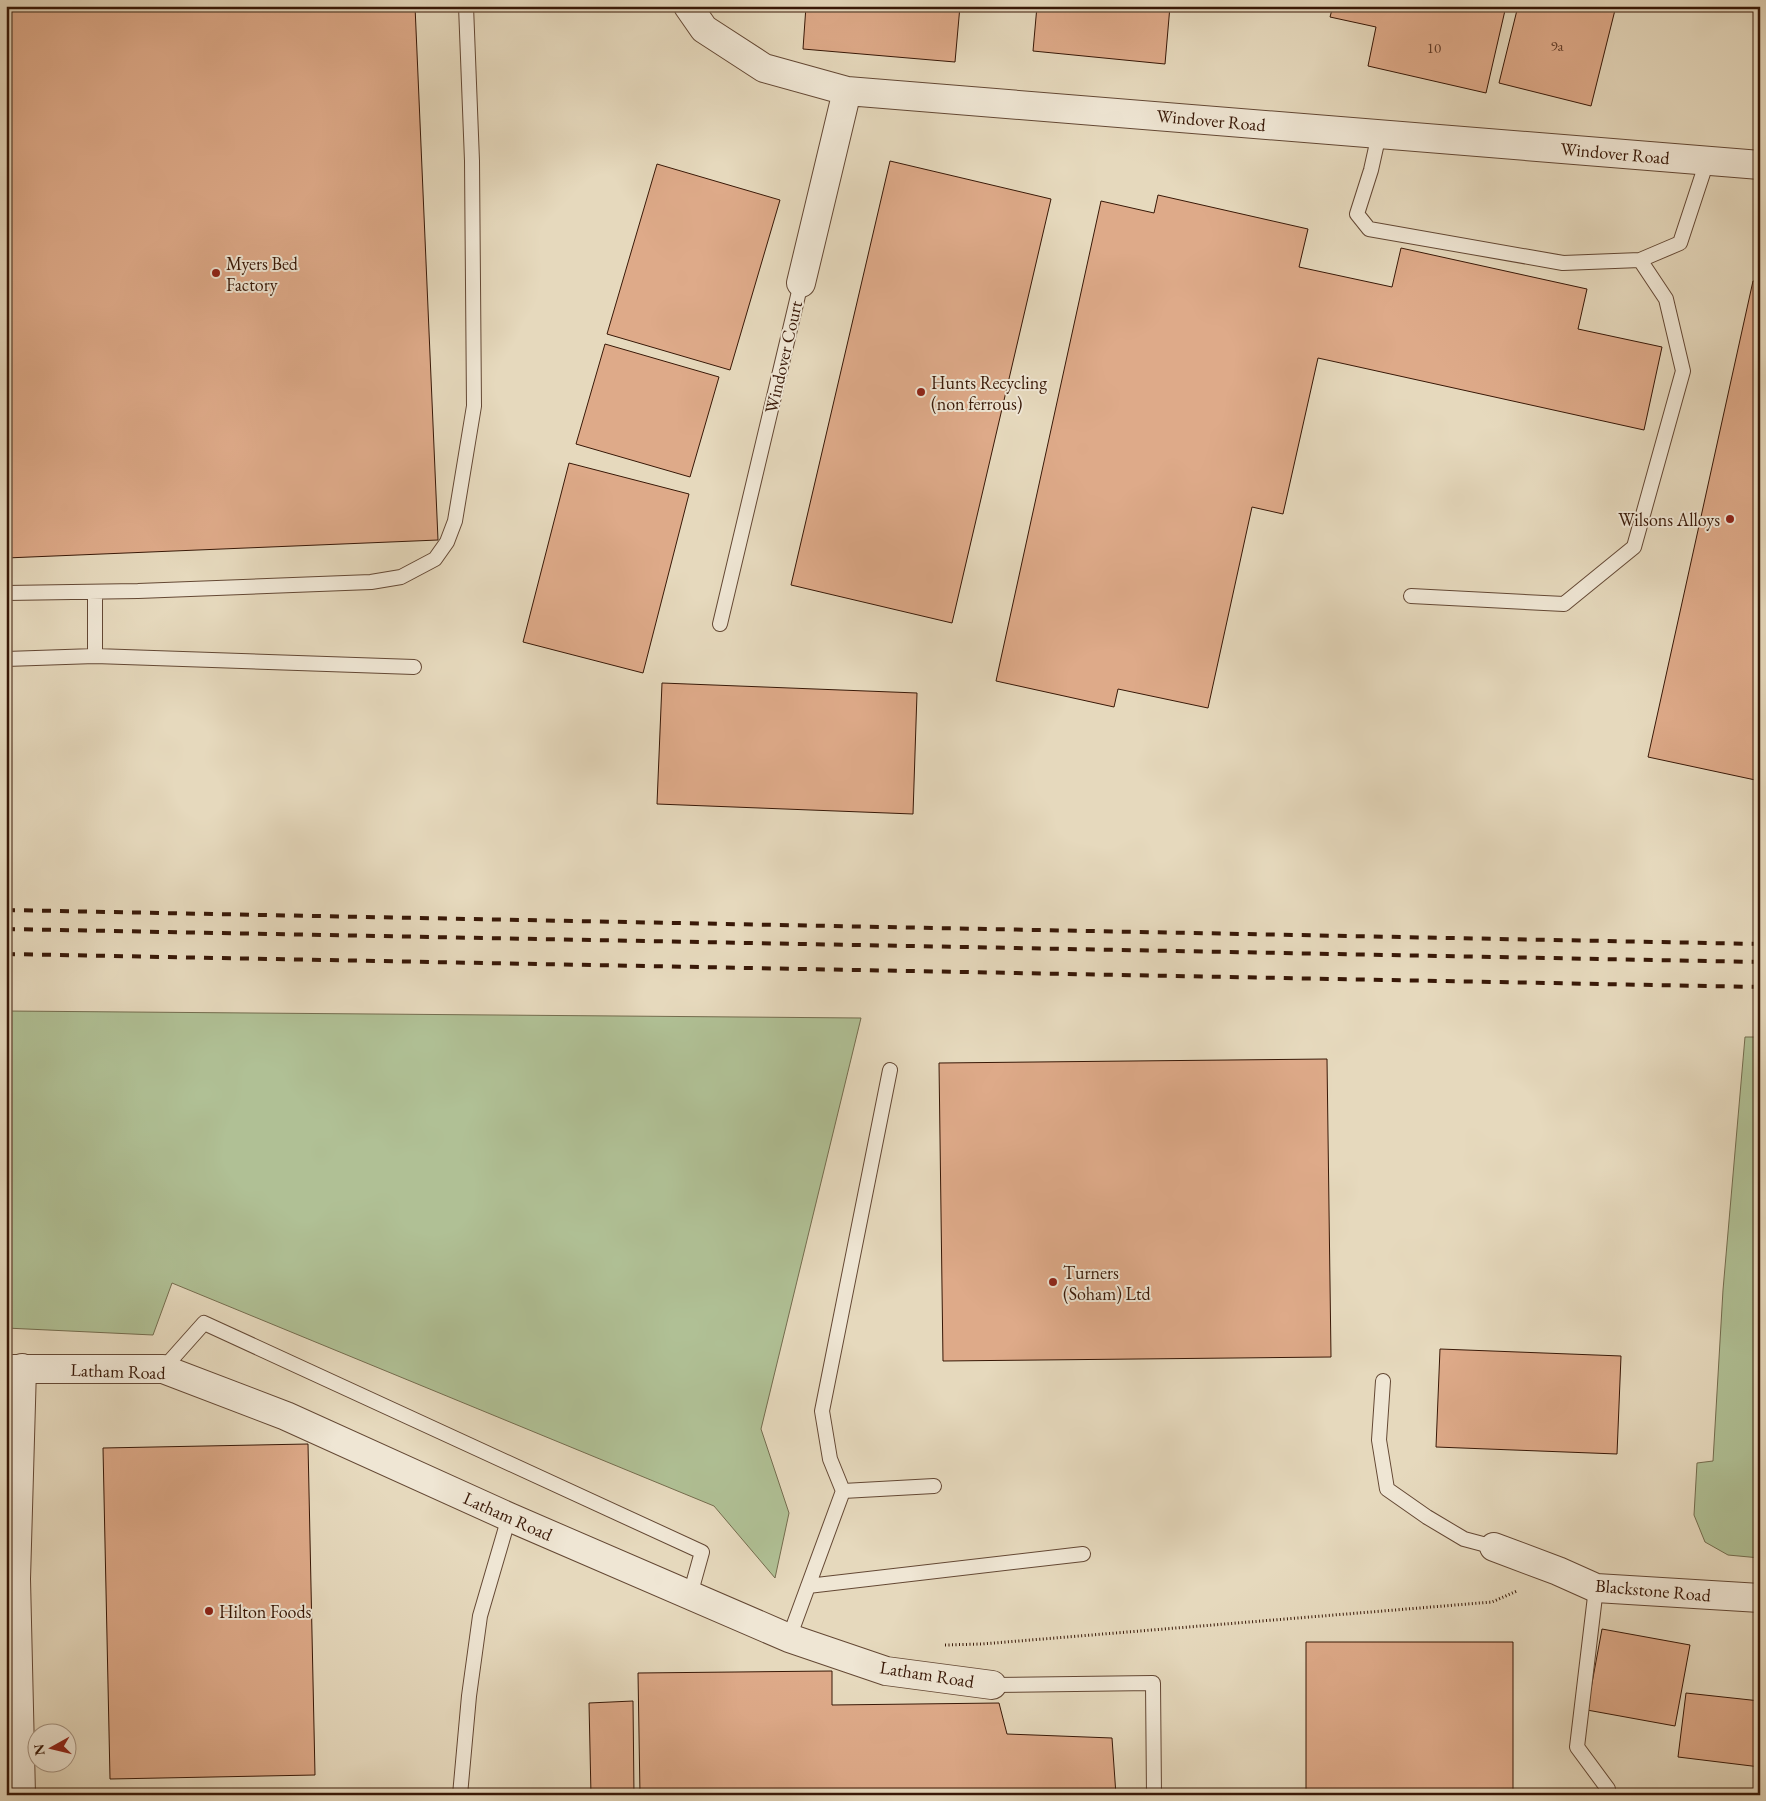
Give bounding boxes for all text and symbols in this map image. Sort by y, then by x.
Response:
house number: 9a [1550,36,1564,55]
house number: 10 [1427,38,1441,57]
street label: Windover Road [1155,104,1267,136]
street label: Windover Road [1559,137,1671,169]
place label: Myers Bed Factory [226,252,299,296]
marker: Myers Bed Factory [210,267,222,279]
street label: Windover Court [759,298,807,415]
place label: Hunts Recycling (non ferrous) [931,371,1047,415]
marker: Hunts Recycling (non ferrous) [915,386,927,398]
place label: Wilsons Alloys [1618,508,1720,531]
marker: Wilsons Alloys [1724,513,1736,525]
place label: Turners (Soham) Ltd [1063,1261,1152,1305]
marker: Turners (Soham) Ltd [1047,1276,1059,1288]
street label: Latham Road [70,1358,167,1384]
street label: Latham Road [460,1486,557,1546]
street label: Blackstone Road [1594,1573,1713,1607]
place label: Hilton Foods [219,1600,312,1623]
marker: Hilton Foods [203,1605,215,1617]
street label: Latham Road [878,1655,977,1693]
north arrow [28,1724,78,1774]
text: N [29,1742,49,1757]

